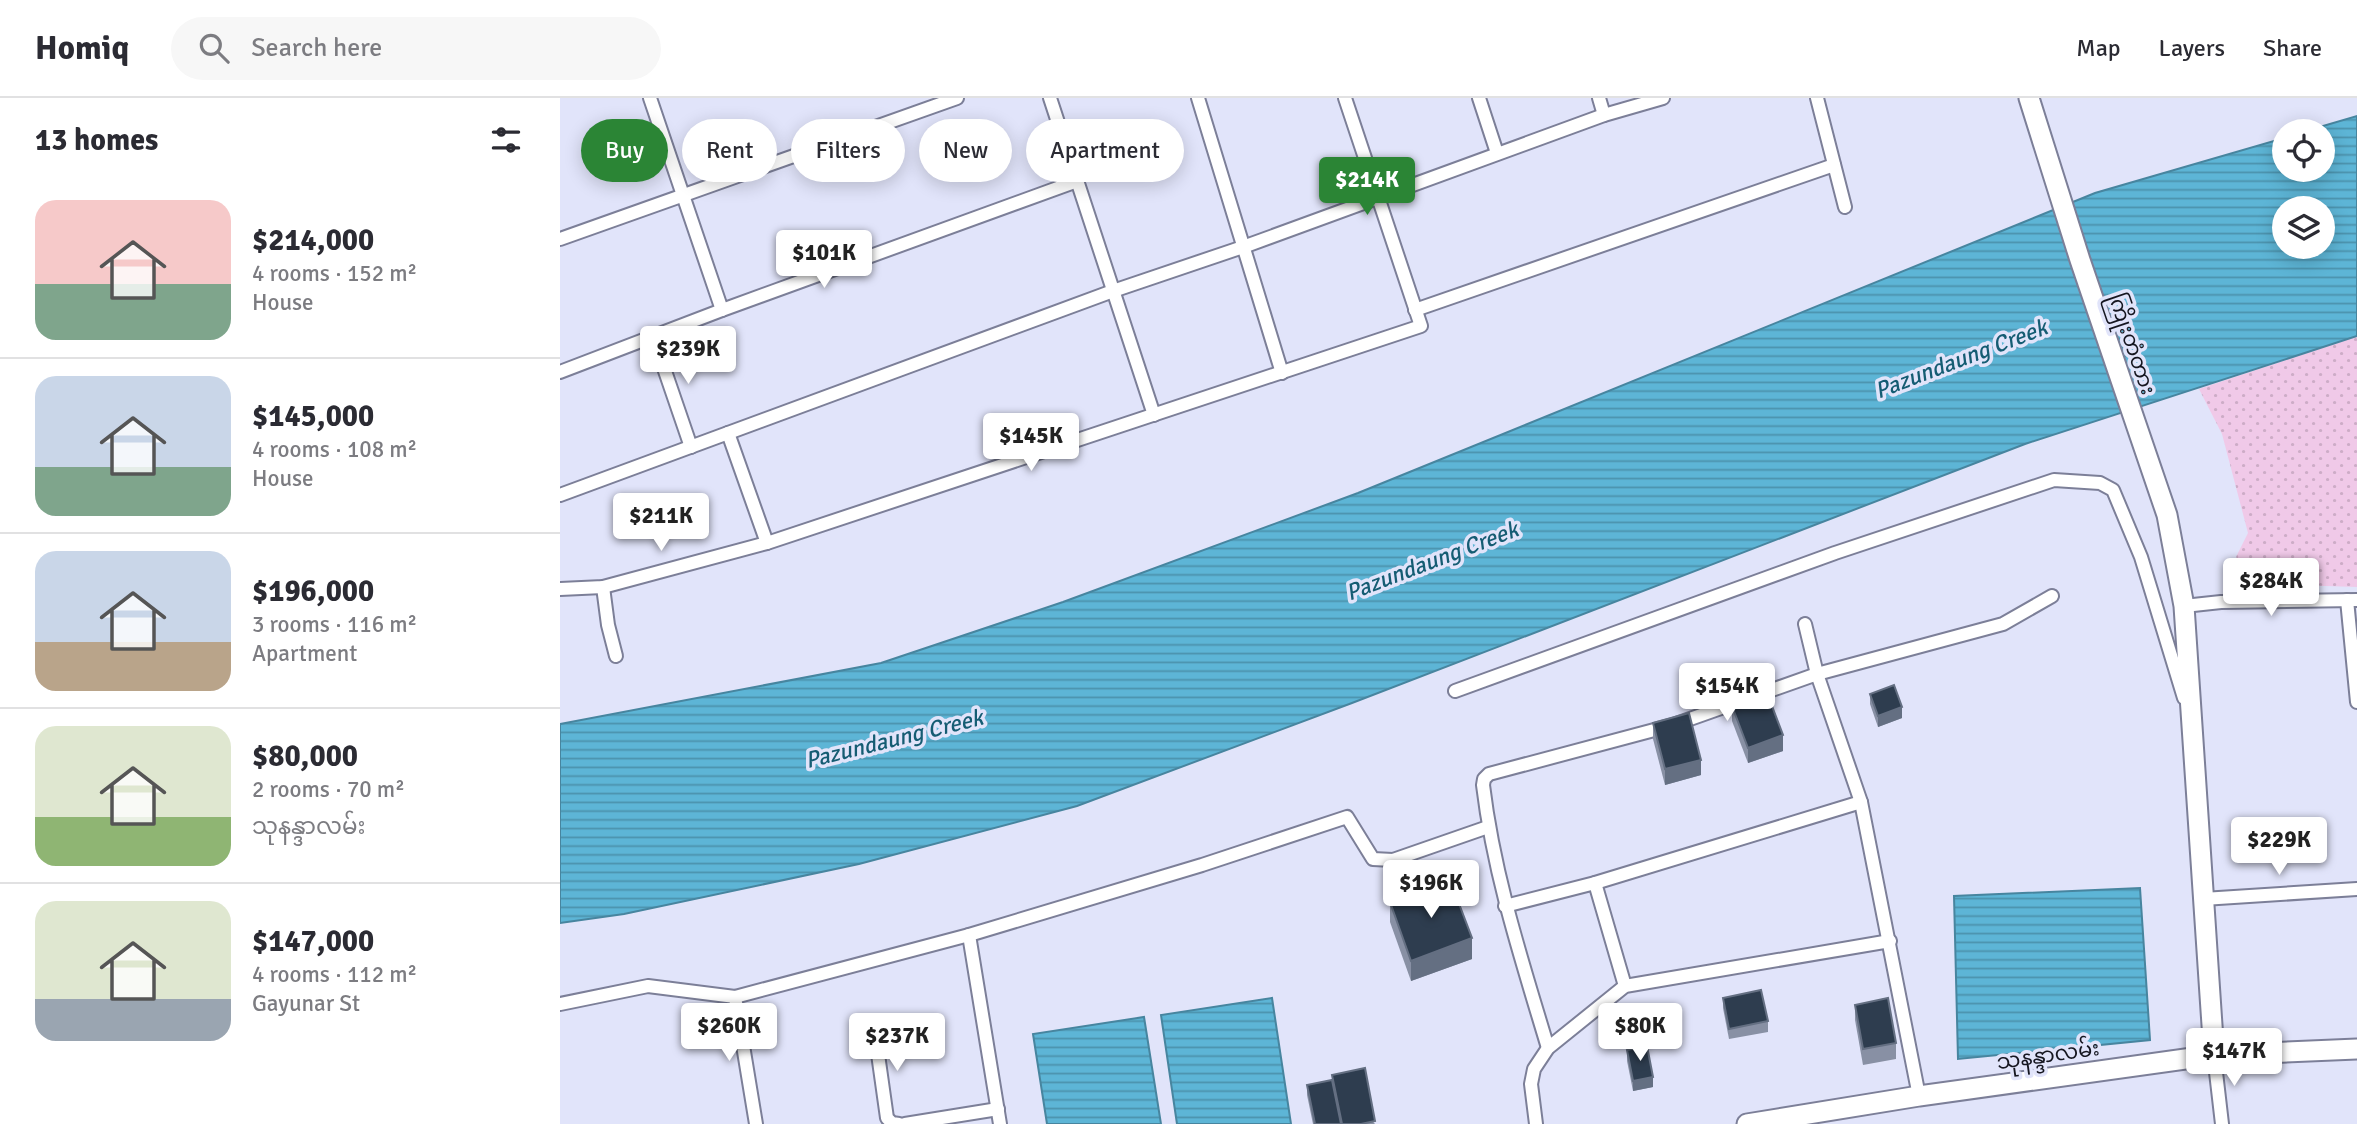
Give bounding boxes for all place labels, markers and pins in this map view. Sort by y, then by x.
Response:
pin: $214K [1318,158,1416,217]
pin: $101K [775,230,873,290]
pin: $239K [639,327,737,386]
pin: $145K [982,414,1080,473]
pin: $211K [612,494,710,553]
pin: $284K [2222,559,2320,618]
pin: $154K [1678,664,1776,723]
pin: $229K [2230,818,2328,877]
pin: $196K [1382,860,1480,920]
pin: $260K [680,1004,778,1063]
pin: $80K [1599,1004,1681,1063]
pin: $237K [848,1014,946,1073]
pin: $147K [2185,1028,2283,1088]

